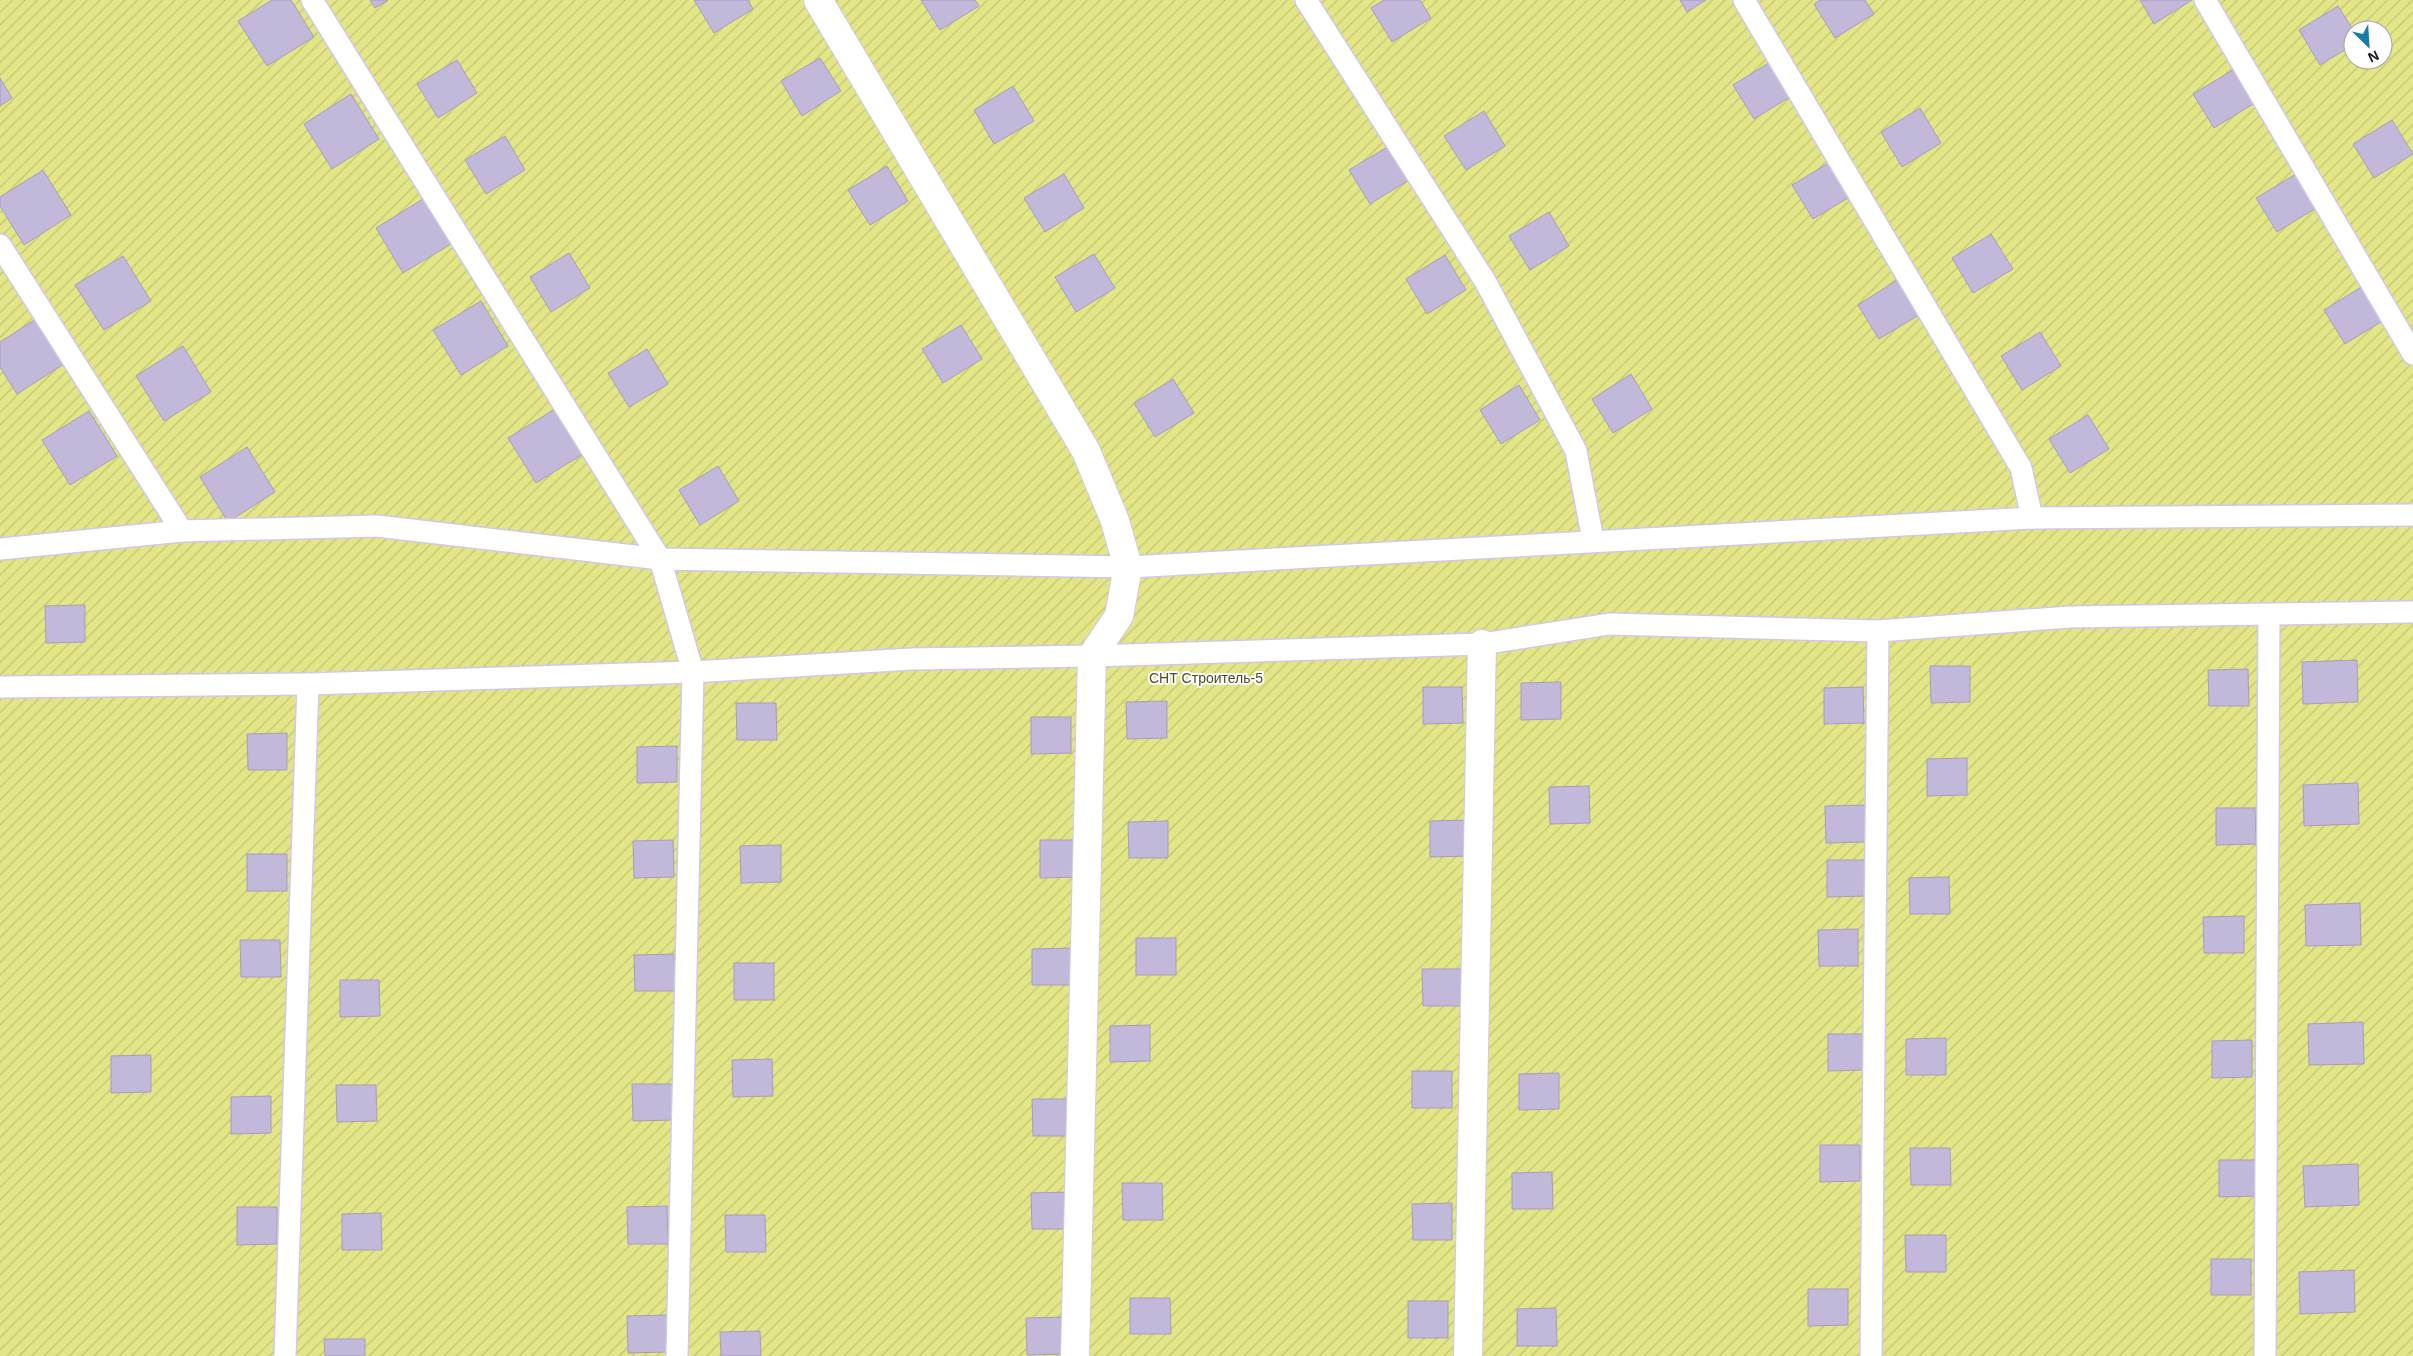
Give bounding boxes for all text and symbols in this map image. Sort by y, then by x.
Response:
north arrow [2343,20,2393,70]
text: N [2366,47,2381,66]
park label: СНТ Строитель-5 [1149,670,1263,686]

